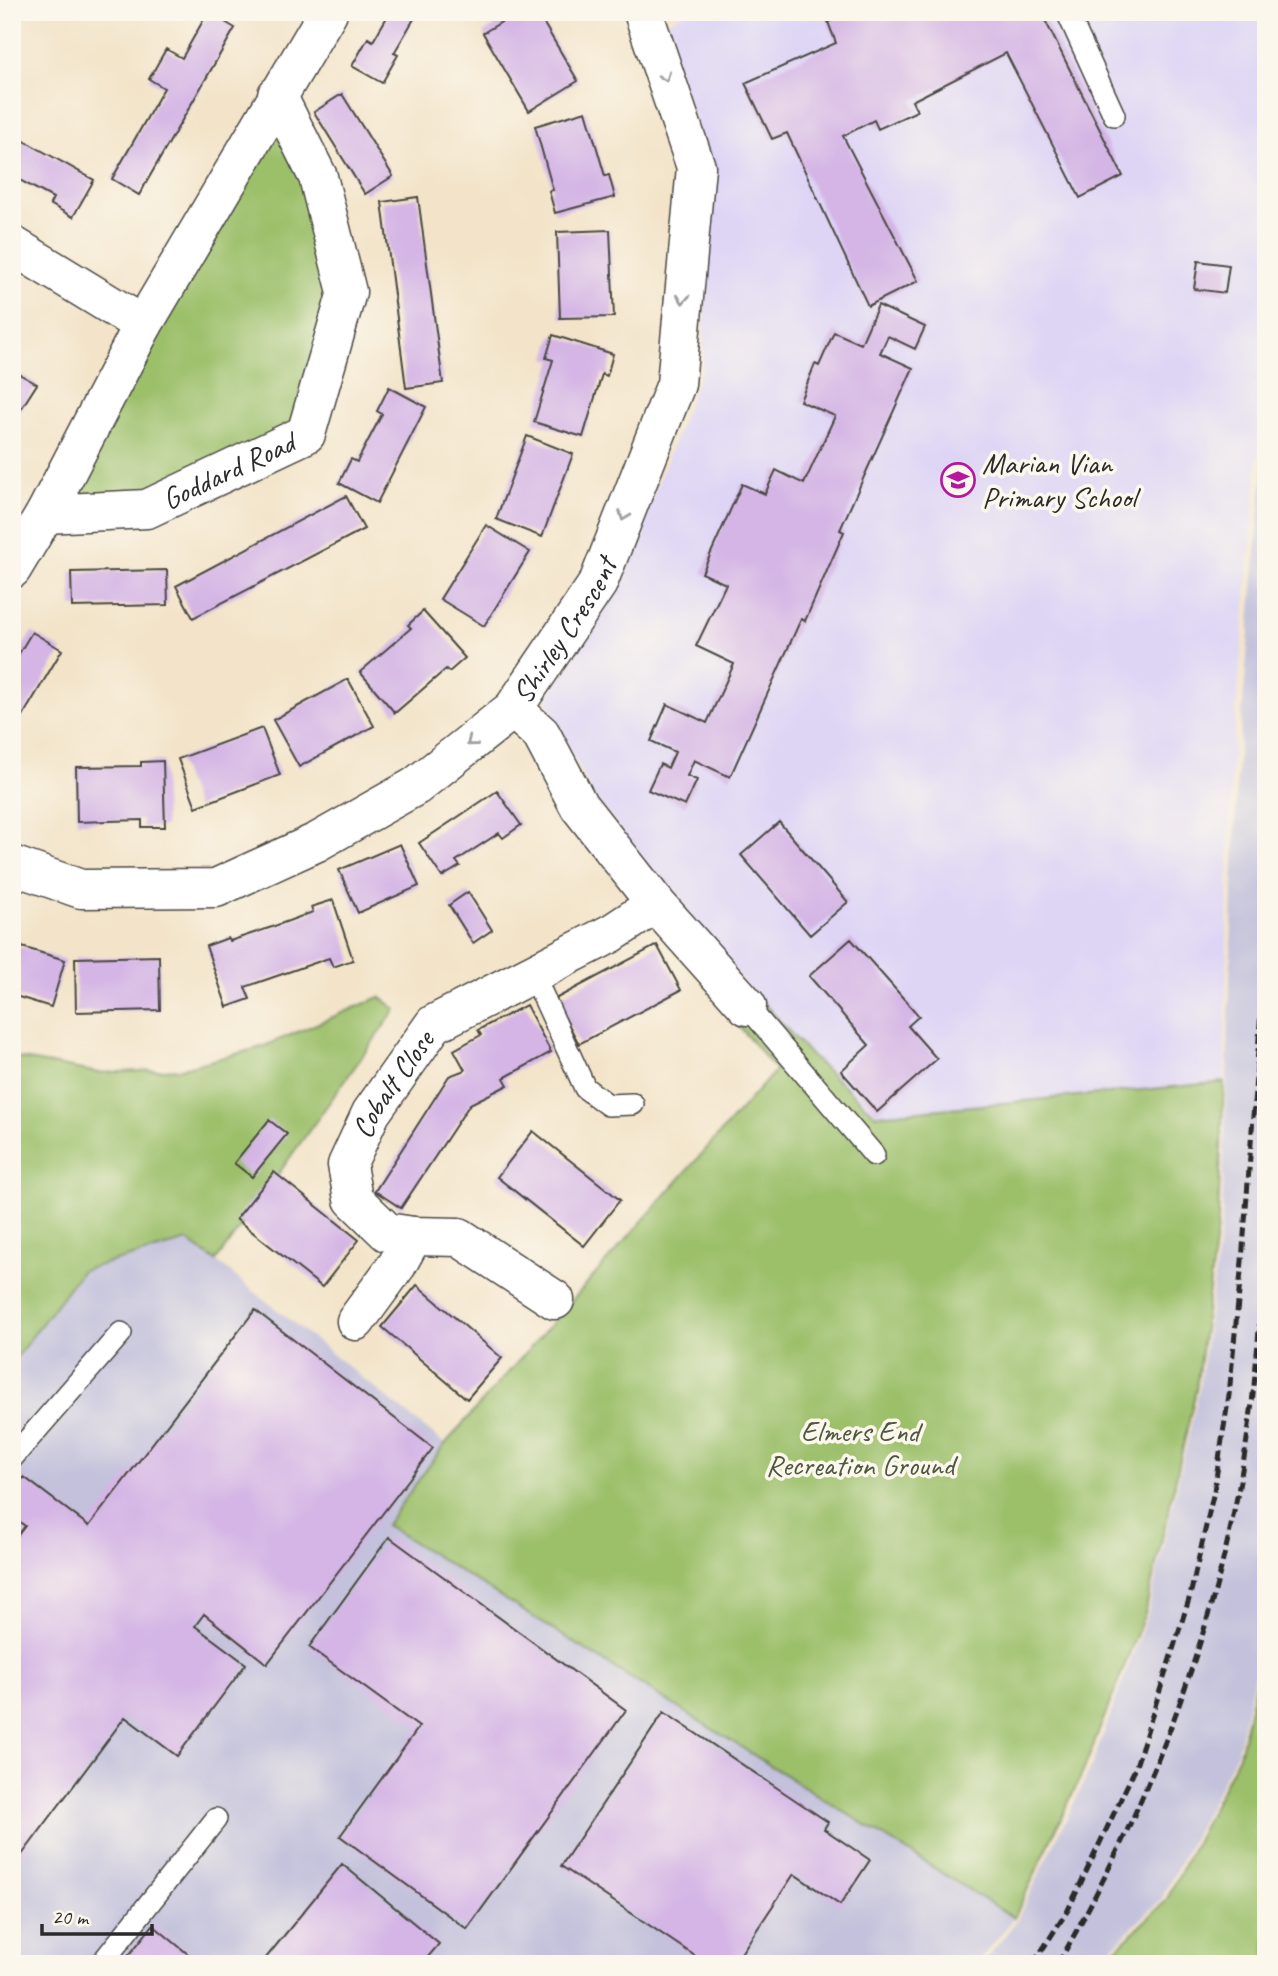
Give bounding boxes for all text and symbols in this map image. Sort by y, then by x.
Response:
one-way arrow [657,70,671,82]
one-way arrow [676,293,691,305]
street label: Goddard Road [156,421,304,518]
place label: Marian Vian Primary School [982,444,1141,516]
school or university icon: Marian Vian Primary School [939,461,977,499]
one-way arrow [618,510,632,522]
street label: Shirley Crescent [503,548,627,710]
one-way arrow [467,733,479,746]
street label: Cobalt Close [343,1021,444,1144]
park label: Elmers End Recreation Ground [766,1412,958,1484]
scale bar [42,1892,152,1936]
text: 20 m [52,1904,90,1930]

